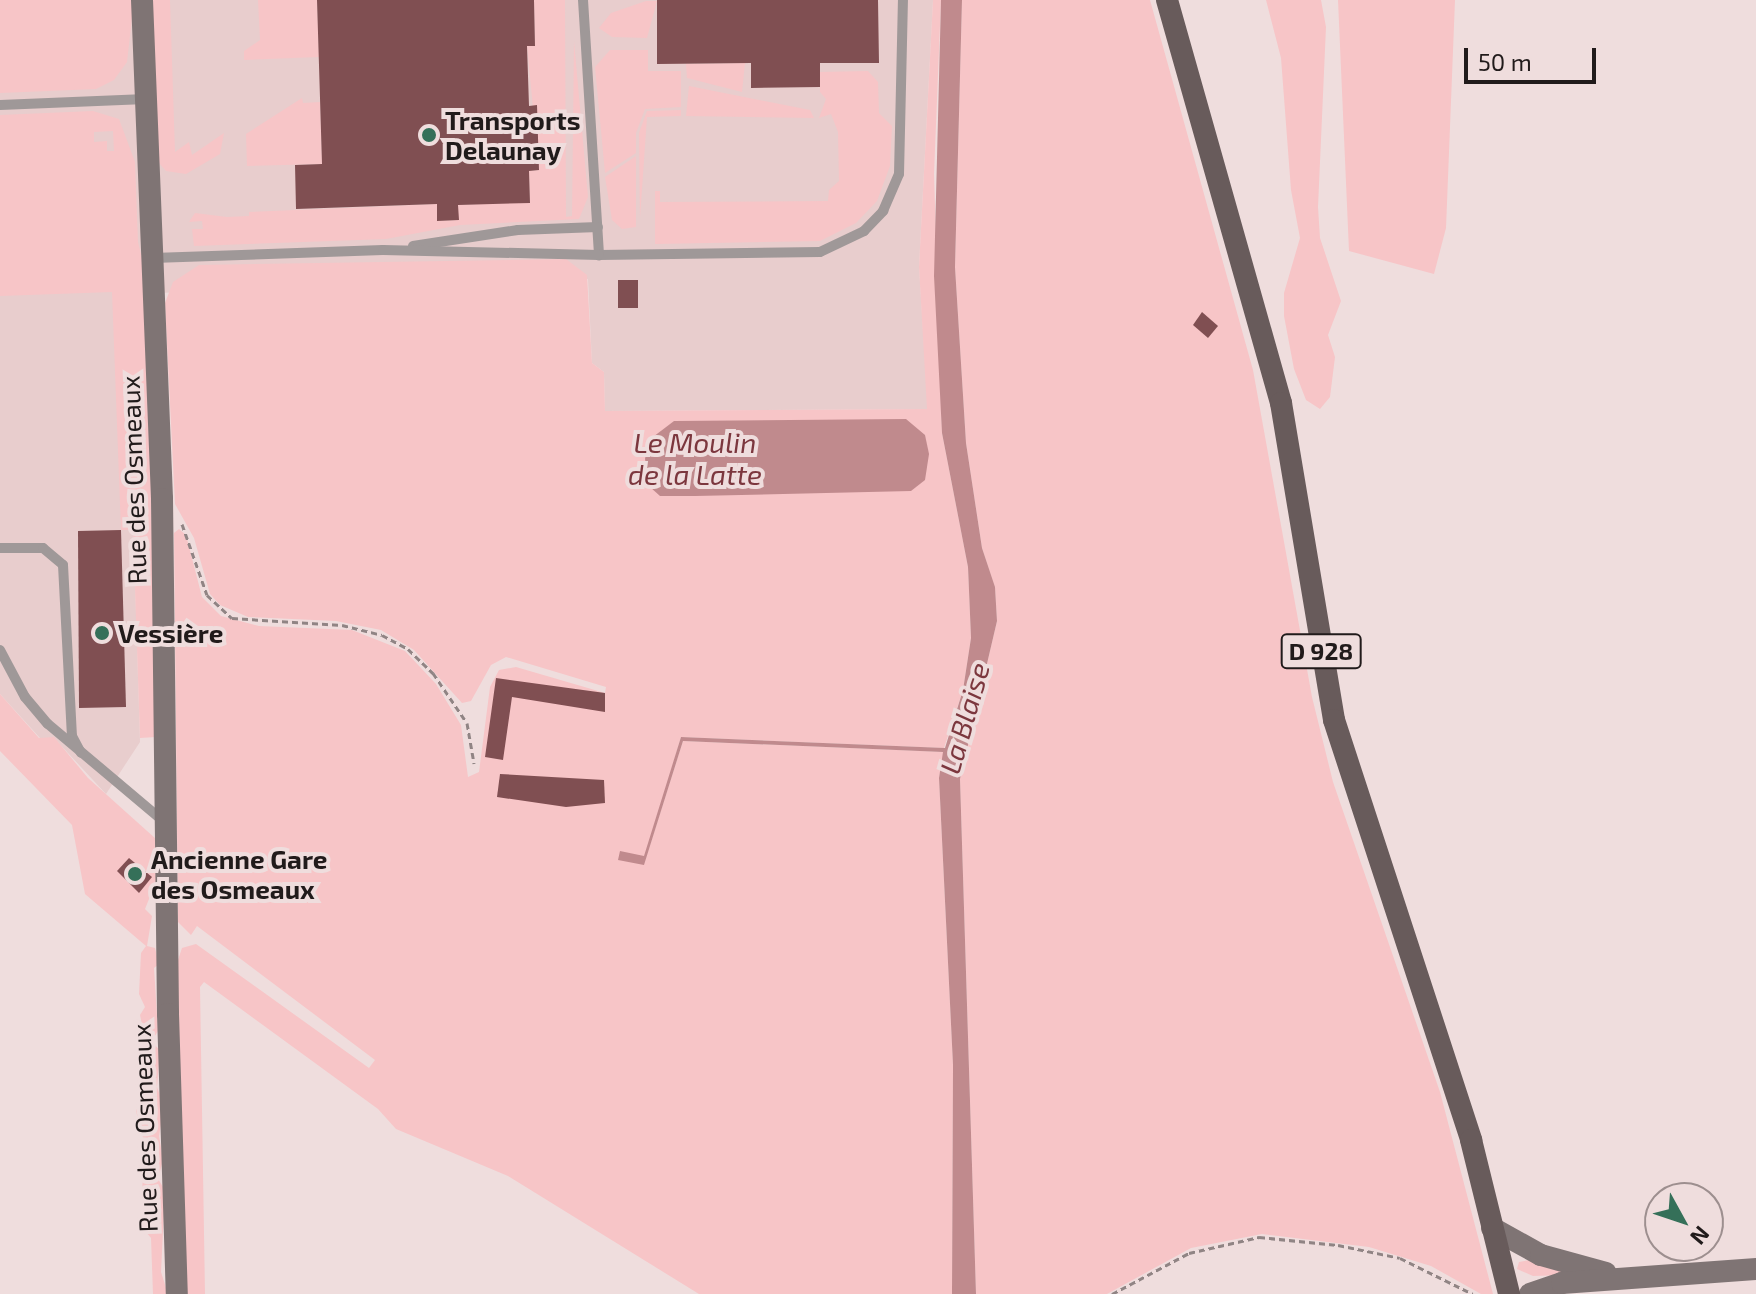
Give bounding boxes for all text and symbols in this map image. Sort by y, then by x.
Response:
scale bar [1468,32,1600,82]
text: 50 m [1478,47,1532,76]
place label: Transports Delaunay [445,104,580,166]
marker: Transports Delaunay [420,126,438,144]
street label: Rue des Osmeaux [114,375,152,585]
water label: Le Moulin de la Latte [628,425,762,491]
place label: Vessière [118,617,223,649]
marker: Vessière [93,624,111,642]
road number: D 928 [1279,631,1363,671]
water label: La Blaise [932,659,996,777]
place label: Ancienne Gare des Osmeaux [151,843,327,904]
marker: Ancienne Gare des Osmeaux [126,865,144,883]
street label: Rue des Osmeaux [125,1023,163,1233]
north arrow [1644,1182,1724,1262]
text: N [1686,1222,1716,1251]

